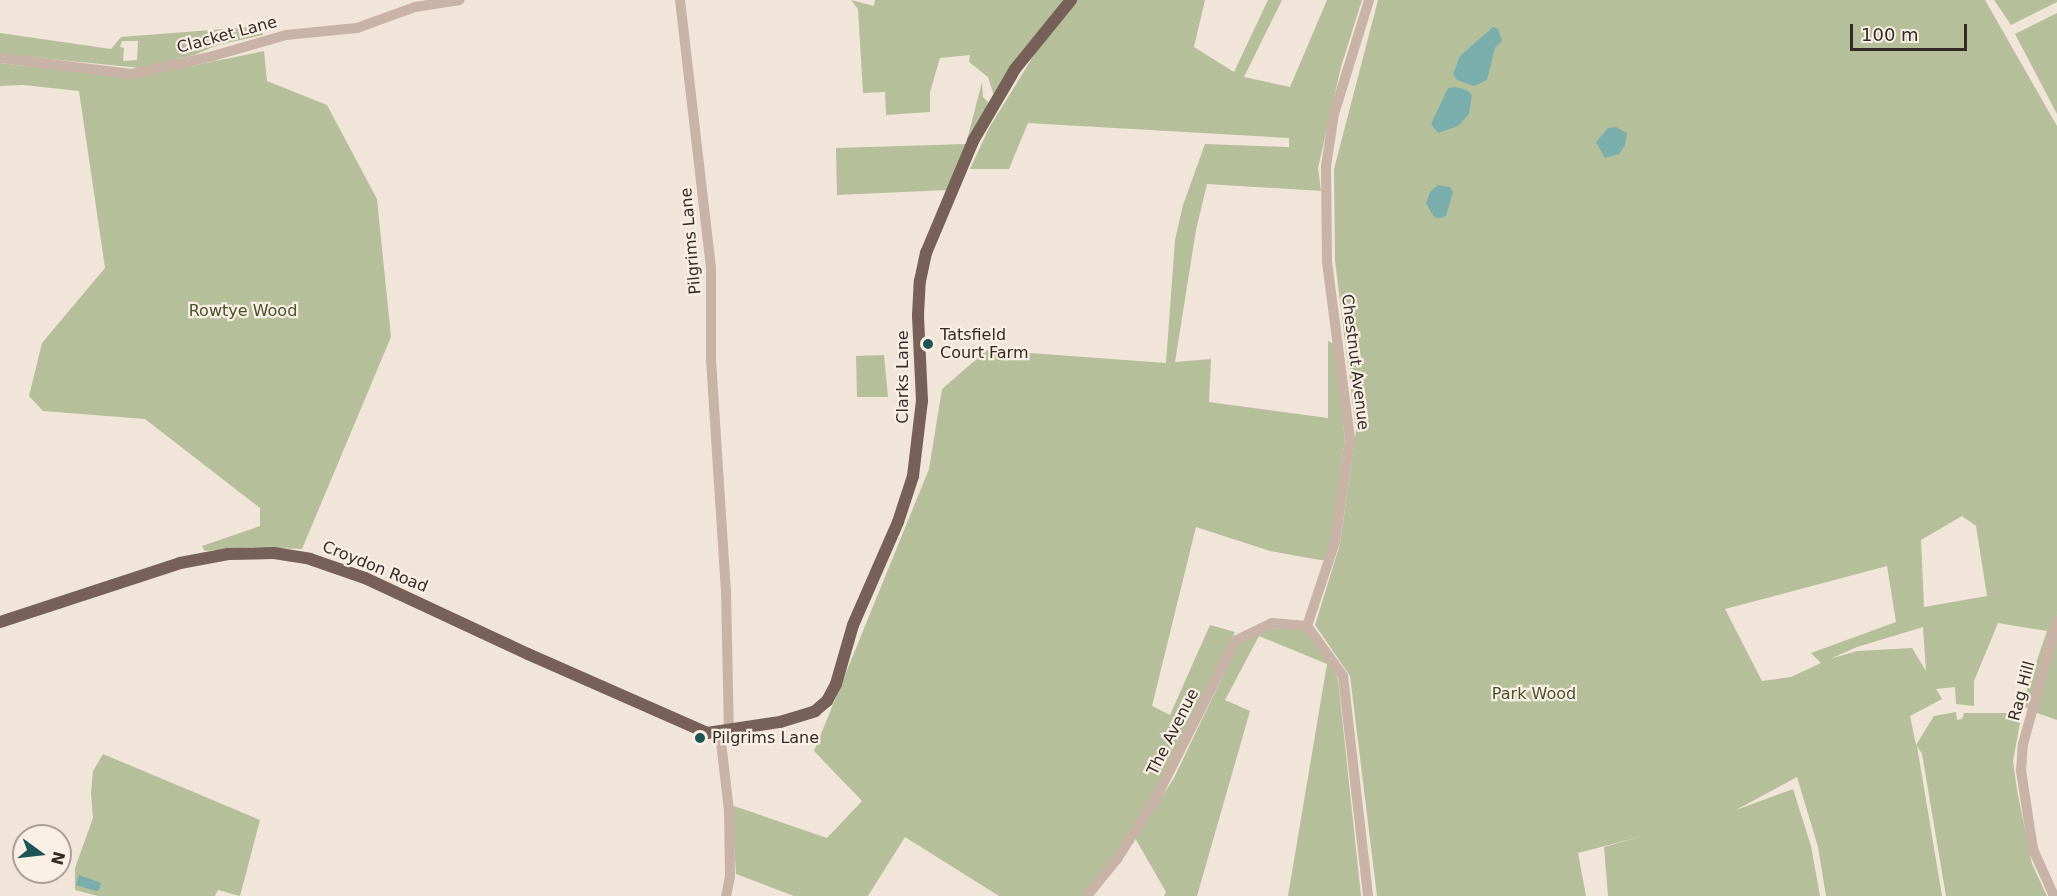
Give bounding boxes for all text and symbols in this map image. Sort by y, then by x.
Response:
street label: Clacket Lane [175,12,279,58]
scale bar [1853,12,1970,50]
text: 100 m [1861,24,1919,45]
street label: Pilgrims Lane [677,187,705,295]
street label: Chestnut Avenue [1337,293,1373,431]
park label: Rowtye Wood [189,301,297,321]
place label: Tatsfield Court Farm [940,325,1028,363]
street label: Clarks Lane [893,330,913,424]
marker: Tatsfield Court Farm [921,337,935,351]
street label: Croydon Road [319,537,431,597]
street label: Rag Hill [2005,659,2039,723]
park label: Park Wood [1492,684,1576,704]
street label: The Avenue [1143,686,1203,778]
place label: Pilgrims Lane [712,728,819,748]
marker: Pilgrims Lane [693,731,707,745]
north arrow [12,824,72,884]
text: N [47,849,69,867]

